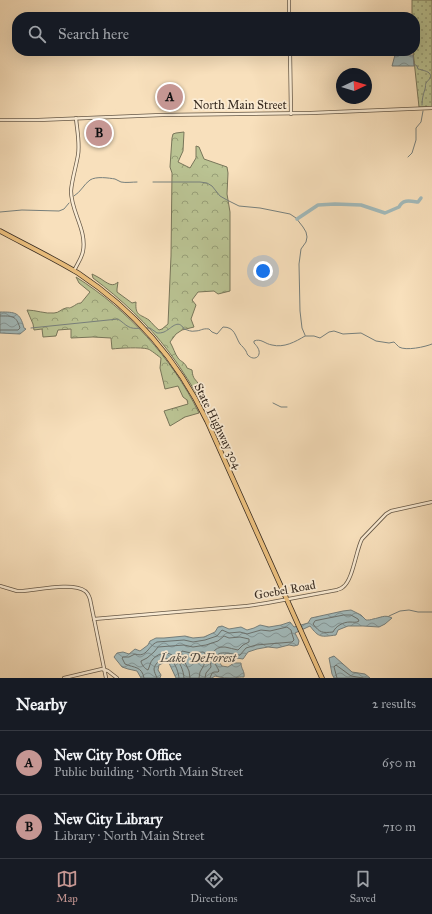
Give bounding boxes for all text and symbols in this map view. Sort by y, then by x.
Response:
search box [12,12,420,56]
icon: search [26,23,48,45]
text: Search here [58,25,129,43]
north arrow [336,68,372,104]
pin: A [157,82,183,112]
street label: North Main Street [193,98,288,112]
pin: B [86,118,112,148]
your location [253,261,273,281]
street label: State Highway 304 [190,381,245,472]
street label: Goebel Road [253,578,317,602]
water label: Lake DeForest [159,650,237,666]
text: Nearby [16,694,67,715]
text: 2 results [372,696,416,712]
text: New City Post Office [54,746,181,764]
text: A [25,755,33,771]
text: 650 m [382,755,416,771]
text: Public building · North Main Street [54,764,243,780]
text: New City Library [54,810,163,828]
text: B [25,819,33,835]
text: 710 m [383,819,416,835]
text: Library · North Main Street [54,828,205,844]
tab: Map [56,868,78,905]
tab: Directions [190,868,238,905]
tab: Saved [350,868,376,905]

